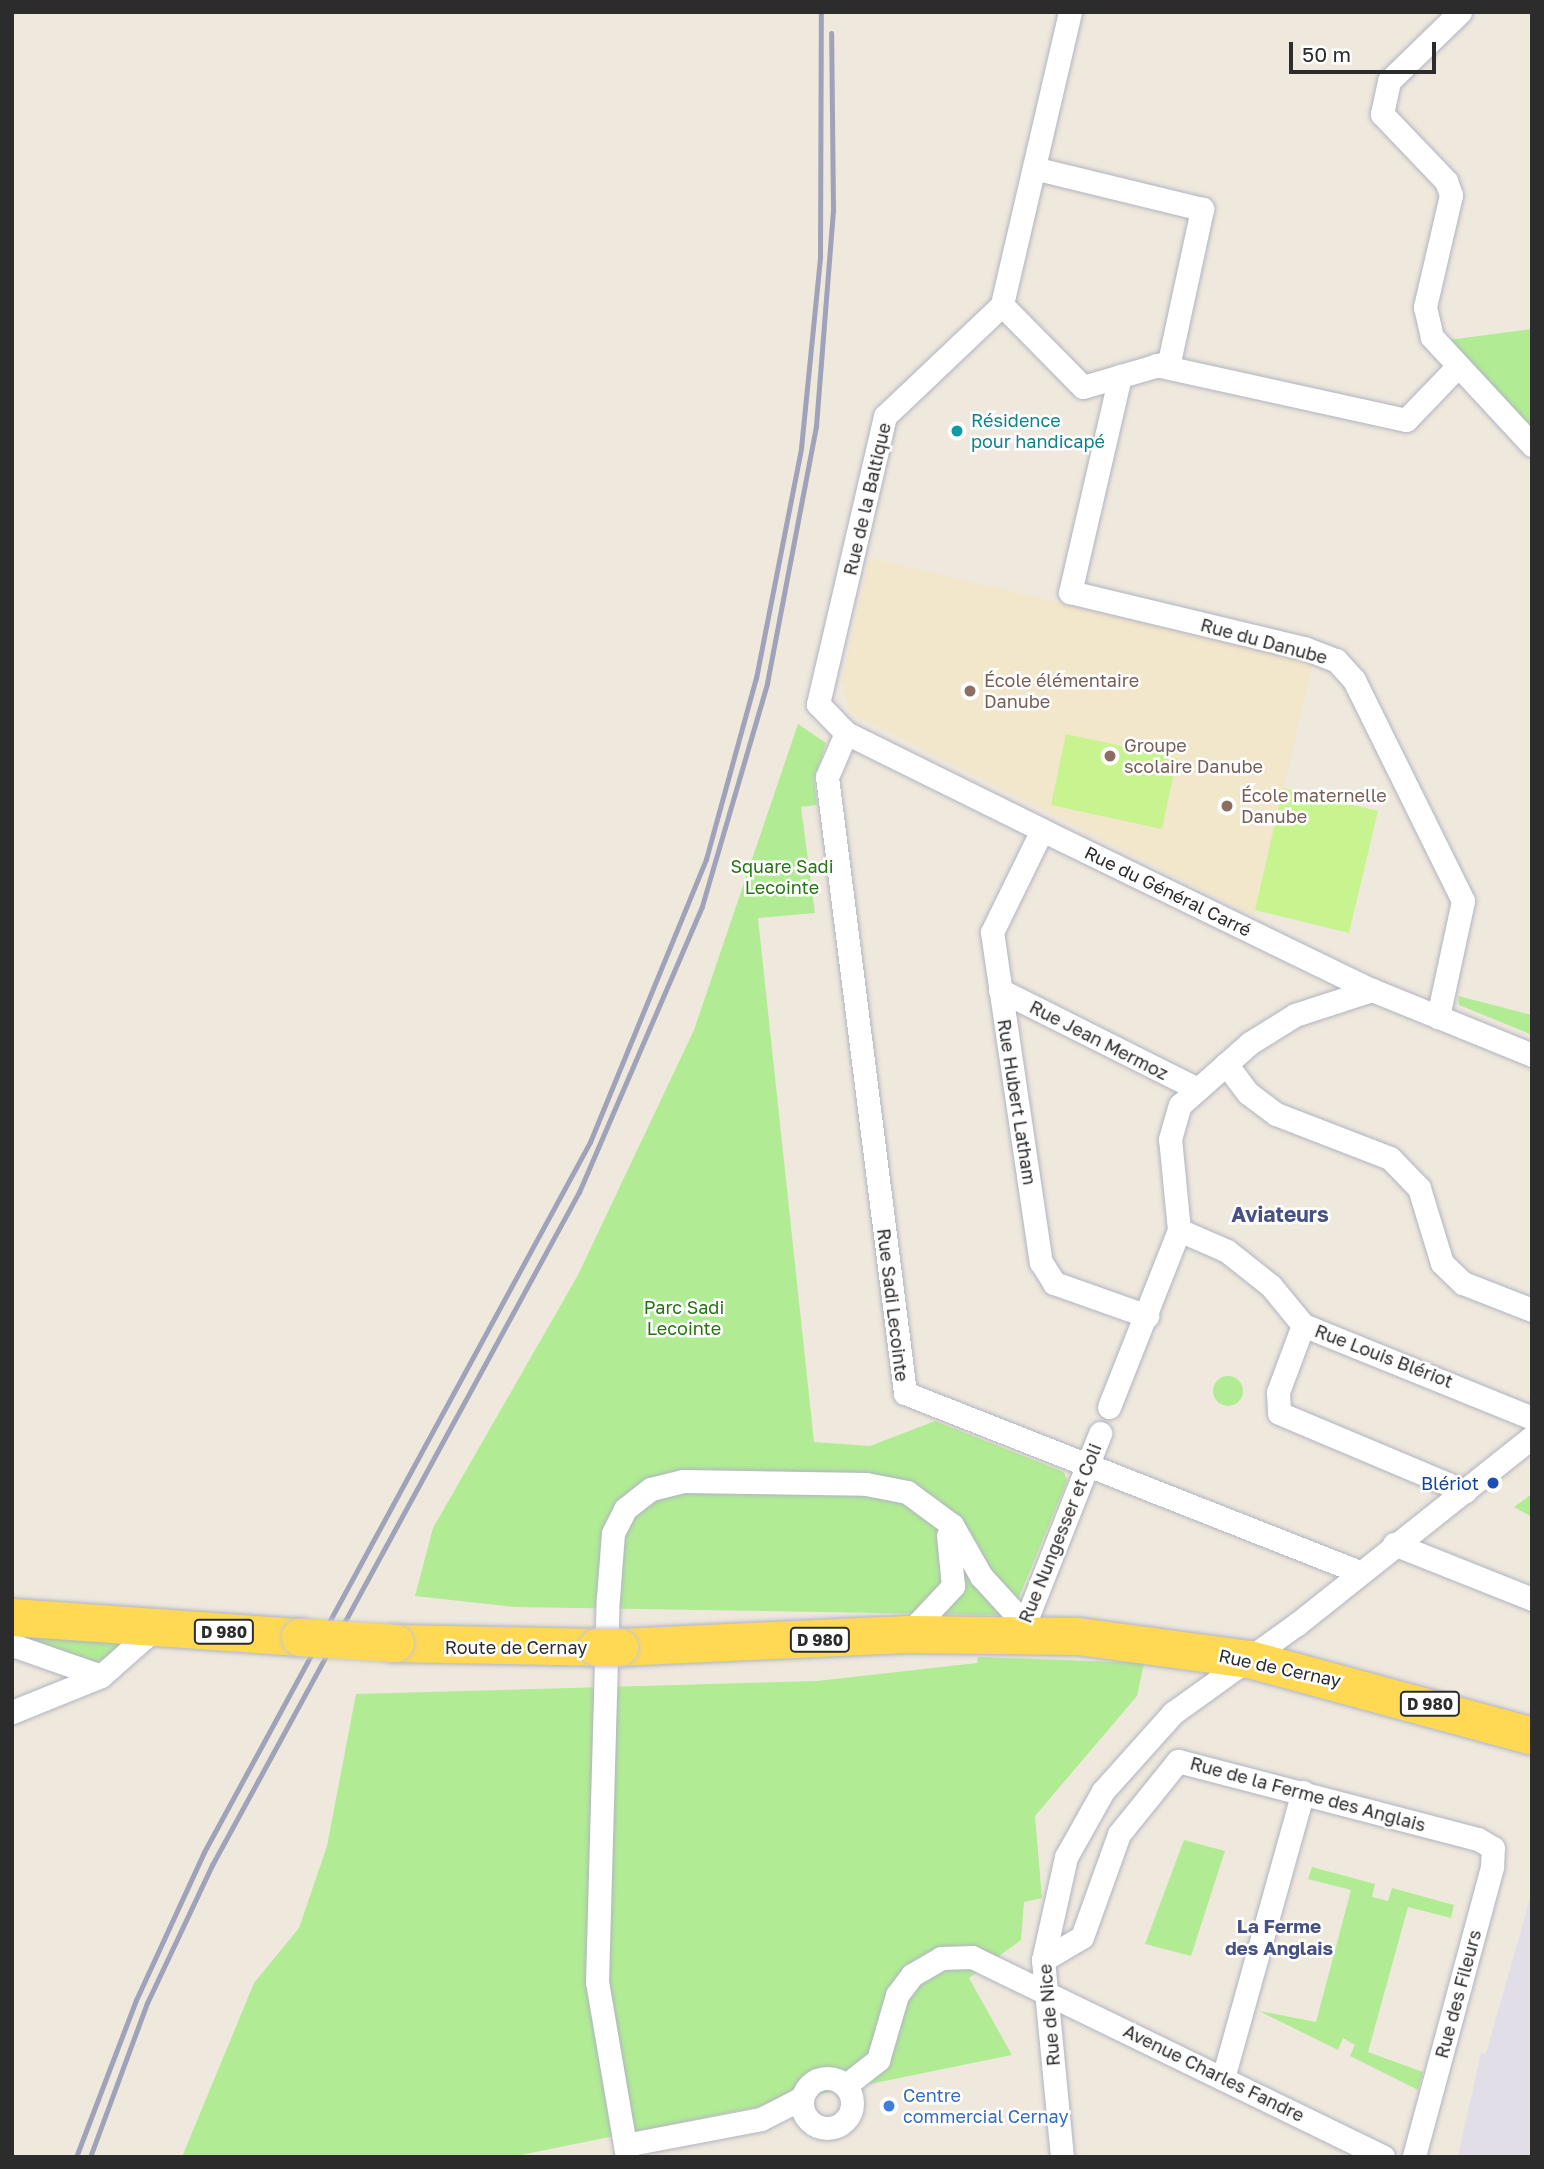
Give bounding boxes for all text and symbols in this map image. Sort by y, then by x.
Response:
scale bar [1292,28,1439,72]
text: 50 m [1302,41,1351,67]
place label: Résidence pour handicapé [971,410,1105,452]
street label: Rue de la Baltique [839,420,895,578]
marker: Résidence pour handicapé [949,423,965,439]
street label: Rue du Danube [1198,614,1330,668]
place label: École élémentaire Danube [984,670,1139,712]
marker: École élémentaire Danube [962,683,978,699]
place label: Groupe scolaire Danube [1124,735,1263,778]
marker: Groupe scolaire Danube [1102,748,1118,764]
place label: École maternelle Danube [1241,785,1387,828]
marker: École maternelle Danube [1219,798,1235,814]
street label: Rue du Général Carré [1081,841,1255,941]
park label: Square Sadi Lecointe [730,856,834,898]
street label: Rue Jean Mermoz [1026,996,1172,1084]
street label: Rue Hubert Latham [993,1018,1041,1186]
district label: Aviateurs [1231,1201,1329,1227]
street label: Rue Sadi Lecointe [873,1227,913,1383]
park label: Parc Sadi Lecointe [644,1297,724,1340]
street label: Rue Louis Blériot [1312,1320,1456,1392]
street label: Rue Nungesser et Coli [1014,1440,1106,1626]
place label: Blériot [1421,1472,1479,1494]
marker: Blériot [1485,1475,1501,1491]
road number: D 980 [192,1620,256,1644]
road number: D 980 [788,1628,852,1652]
street label: Route de Cernay [445,1636,587,1658]
street label: Rue de Cernay [1217,1645,1343,1691]
road number: D 980 [1398,1692,1462,1716]
street label: Rue de la Ferme des Anglais [1188,1752,1428,1836]
district label: La Ferme des Anglais [1225,1915,1333,1959]
street label: Rue des Fileurs [1430,1927,1486,2061]
street label: Rue de Nice [1034,1963,1064,2067]
street label: Avenue Charles Fandre [1120,2020,1308,2126]
place label: Centre commercial Cernay [903,2085,1068,2128]
marker: Centre commercial Cernay [881,2098,897,2114]

